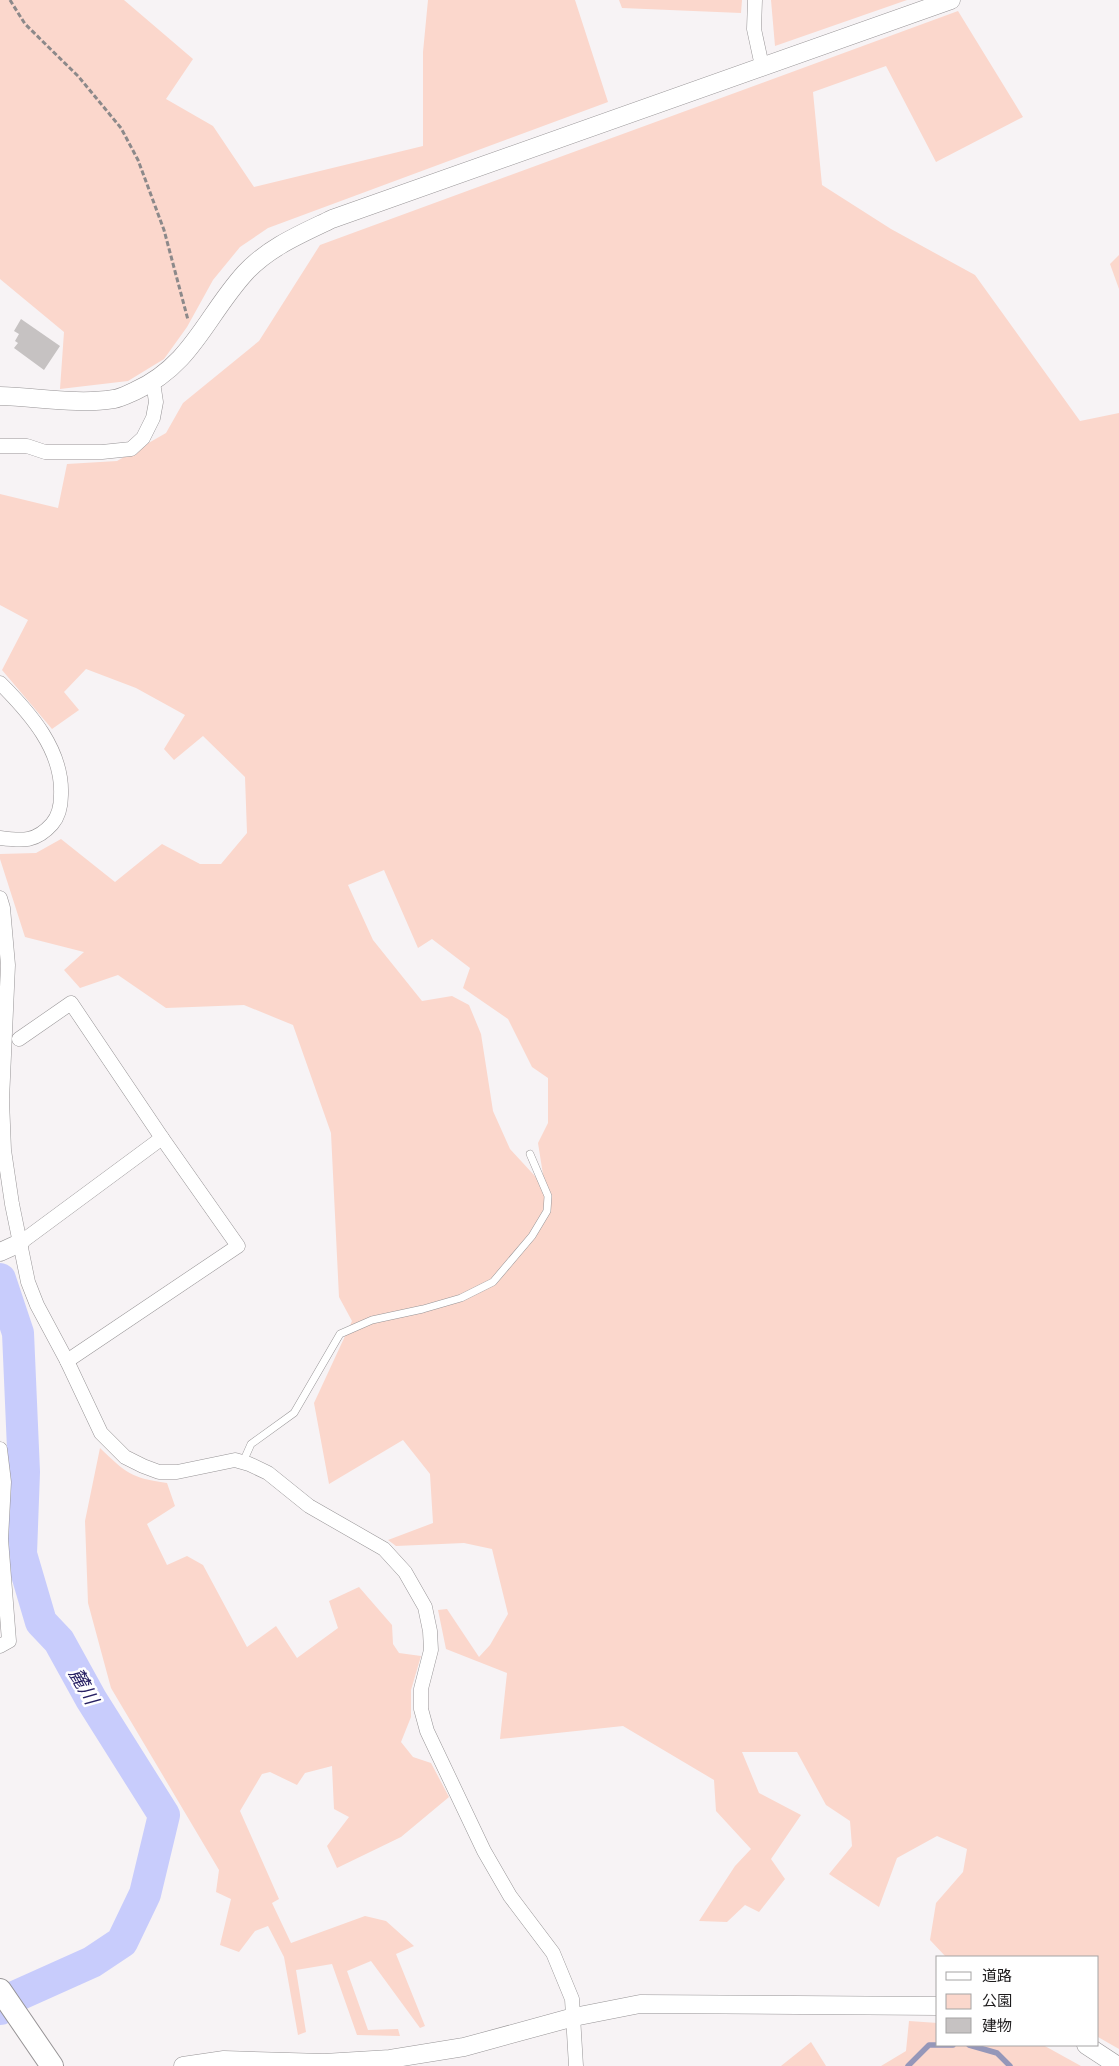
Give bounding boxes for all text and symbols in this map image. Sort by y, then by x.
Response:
water label: 麓川 [64,1664,105,1710]
legend [936,1956,1099,2046]
text: 道路 [982,1966,1012,1985]
text: 公園 [982,1991,1012,2010]
text: 建物 [982,2016,1012,2035]

